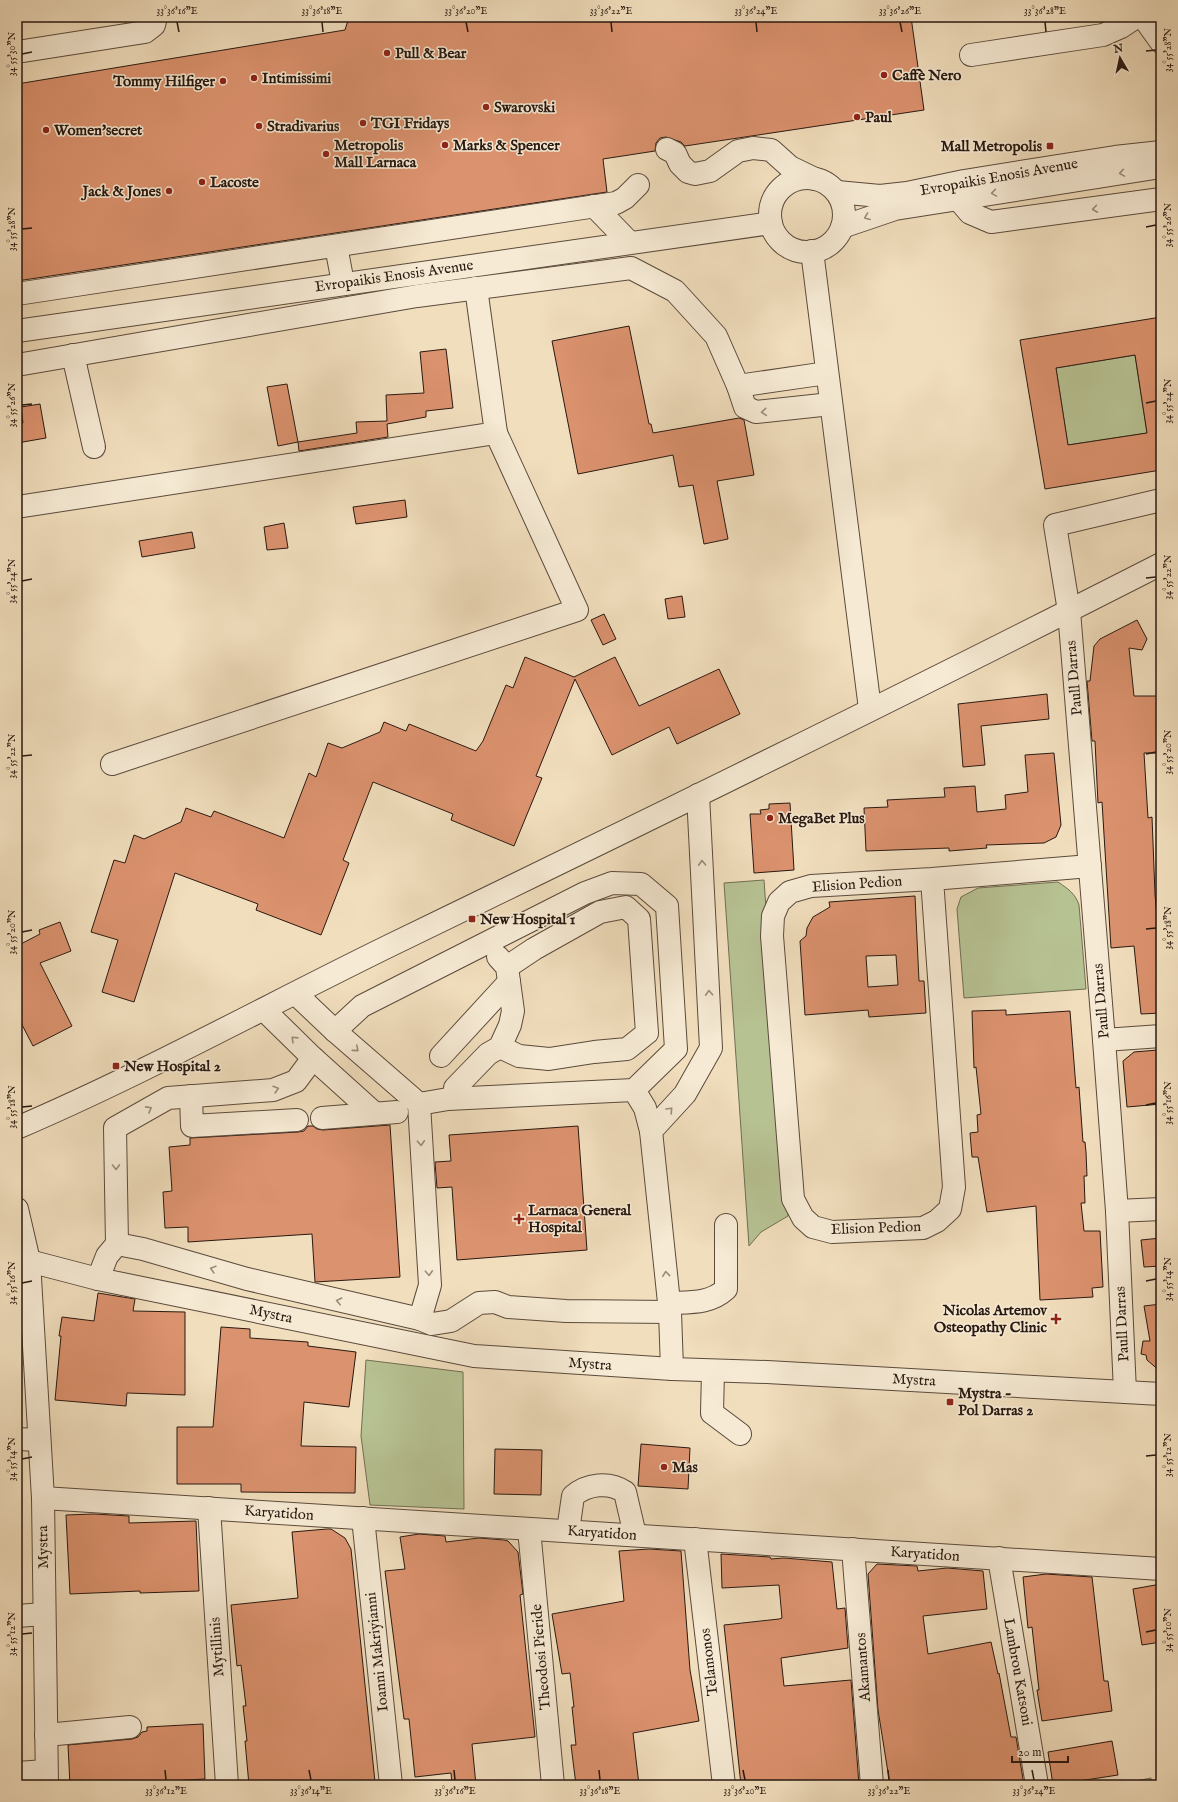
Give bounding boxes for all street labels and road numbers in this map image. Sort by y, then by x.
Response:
street label: Evropaikis Enosis Avenue [919,154,1079,200]
street label: Evropaikis Enosis Avenue [314,255,475,297]
street label: Paull Darras [1061,640,1087,716]
street label: Elision Pedion [811,871,903,897]
street label: Paull Darras [1088,963,1114,1039]
street label: Elision Pedion [831,1217,921,1239]
street label: Paull Darras [1111,1286,1133,1362]
street label: Mystra [248,1300,295,1328]
street label: Mystra [568,1353,613,1375]
street label: Mystra [892,1369,937,1391]
street label: Karyatidon [244,1501,314,1525]
street label: Karyatidon [567,1521,637,1545]
street label: Mystra [33,1525,53,1569]
street label: Karyatidon [890,1542,960,1566]
street label: Ioanni Makriyianni [361,1591,393,1713]
street label: Theodosi Pieride [527,1603,555,1711]
street label: Mytillinis [205,1617,229,1677]
street label: Lambrou Katsoni [999,1617,1037,1727]
street label: Telamonos [695,1627,723,1697]
street label: Akamantos [851,1632,875,1703]

